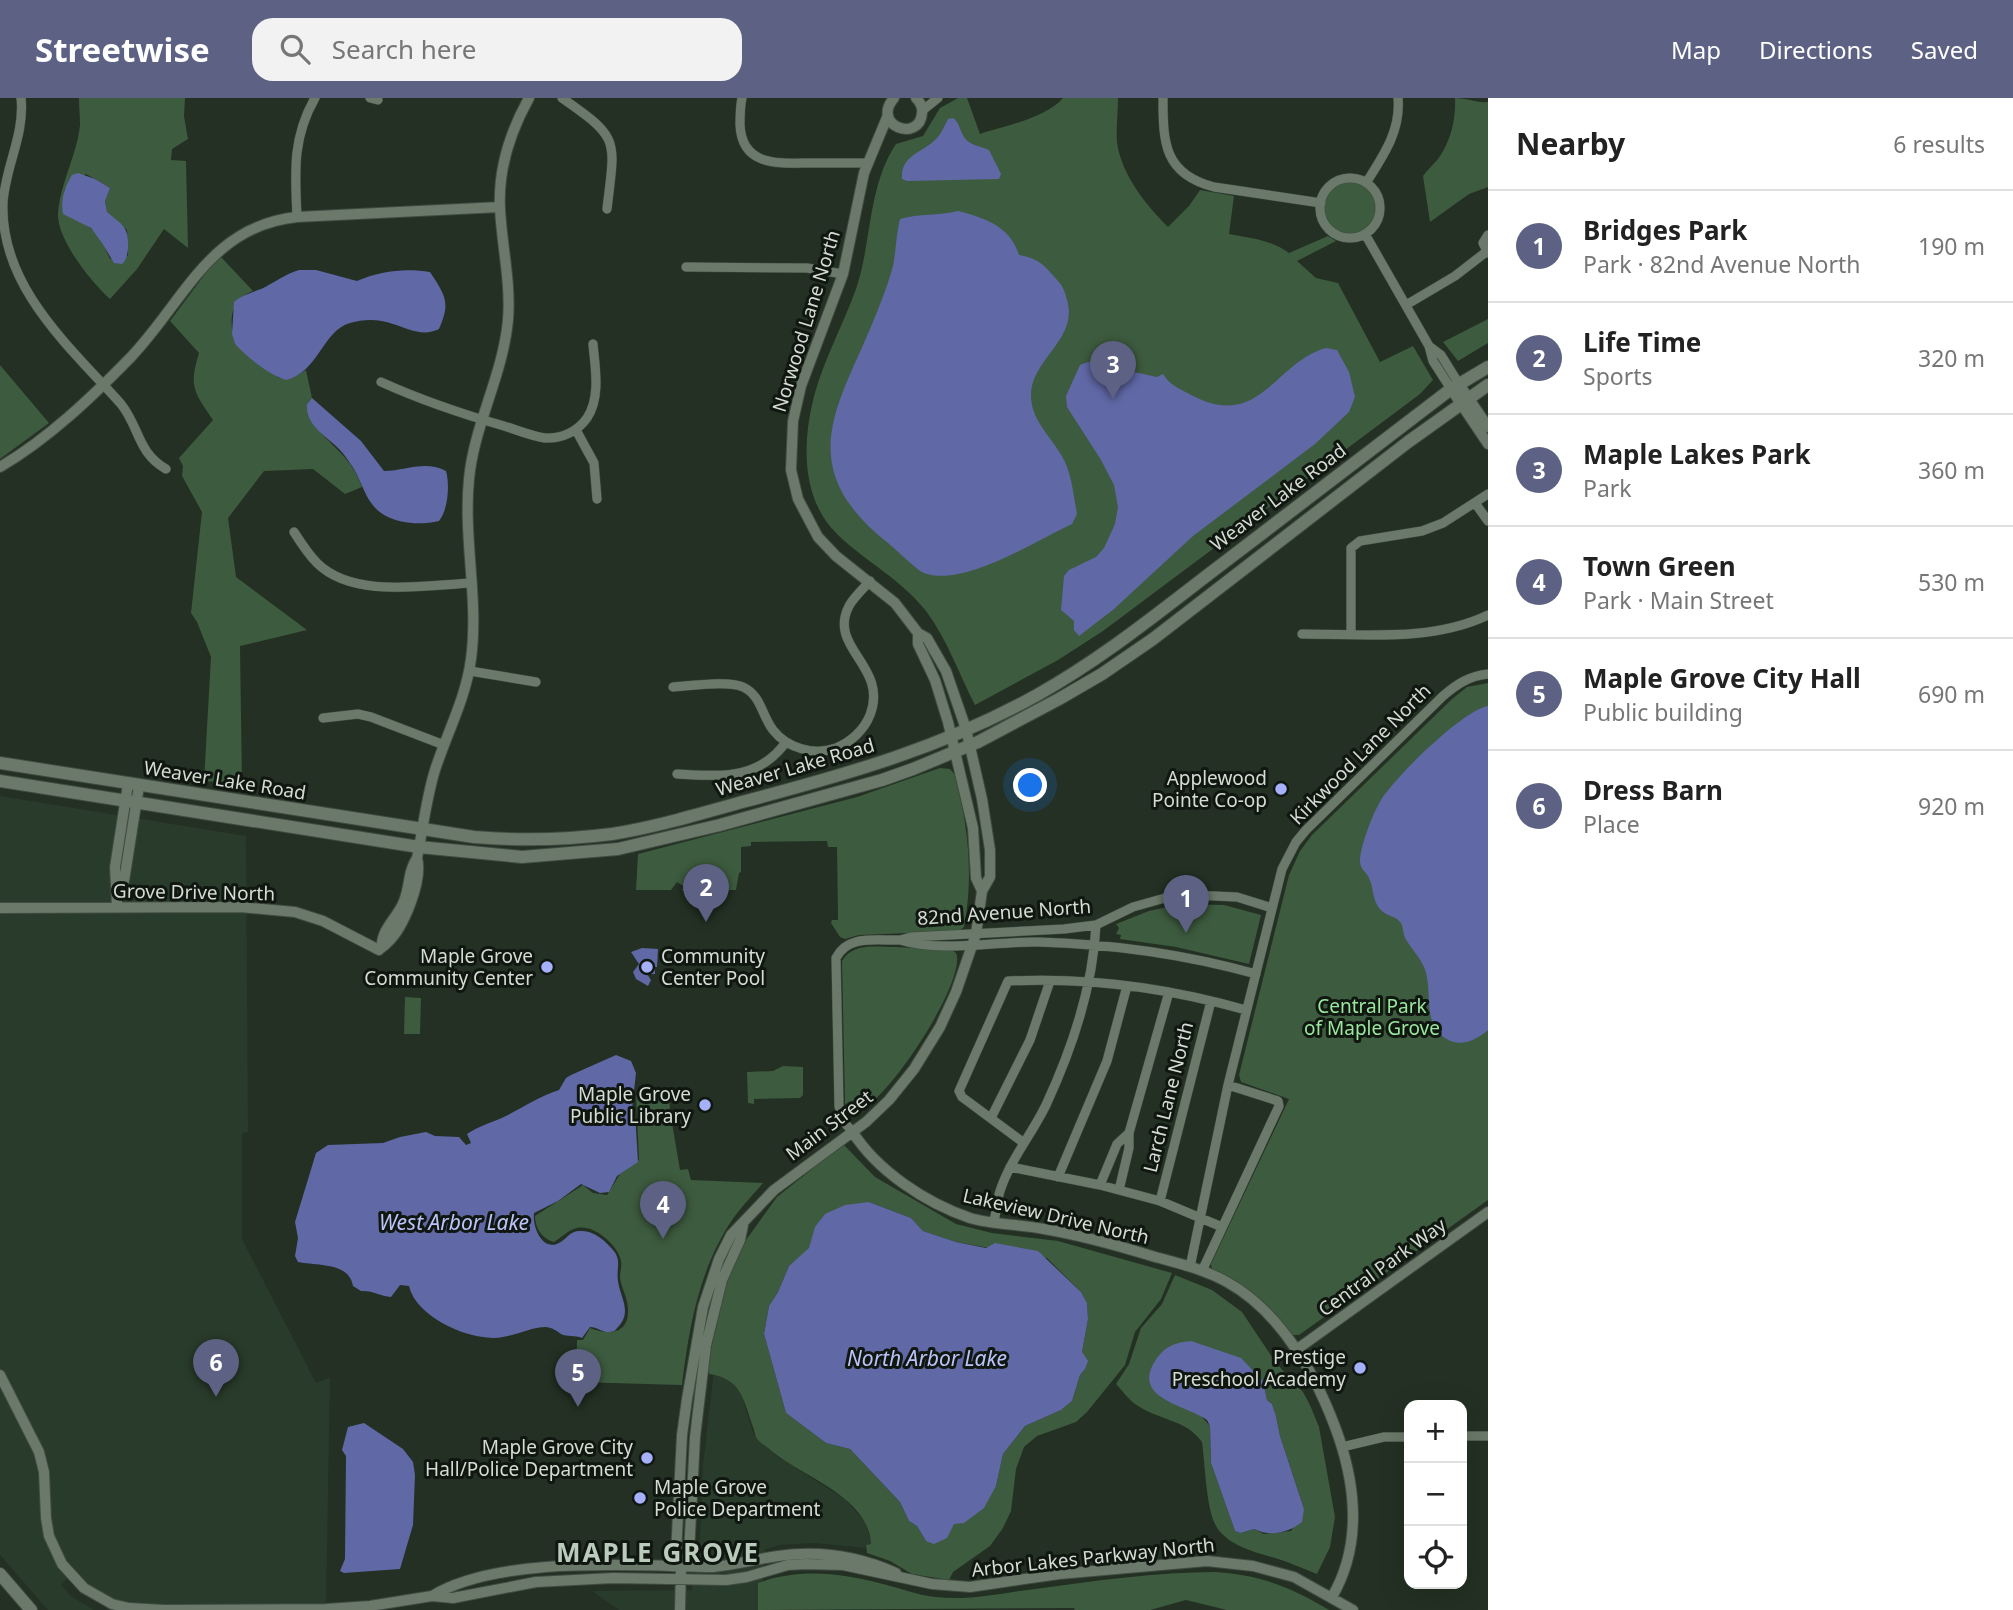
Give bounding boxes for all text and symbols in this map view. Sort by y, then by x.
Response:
search box [252,18,742,81]
text: Streetwise [35,27,210,72]
icon: search [276,30,314,68]
text: Search here [332,31,476,67]
text: Map [1671,33,1721,66]
text: Directions [1759,33,1873,66]
text: Saved [1911,33,1978,66]
text: Nearby [1516,123,1625,164]
text: 6 results [1893,128,1985,160]
text: Bridges Park [1583,212,1747,248]
street label: Norwood Lane North [766,227,846,415]
text: 1 [1532,230,1546,262]
text: 190 m [1918,230,1985,262]
text: Park · 82nd Avenue North [1583,248,1861,280]
text: Life Time [1583,324,1701,360]
pin: 3 [1090,341,1136,399]
text: 2 [1532,342,1546,374]
text: 320 m [1918,342,1985,374]
text: Sports [1583,360,1653,392]
text: Maple Lakes Park [1583,436,1811,472]
street label: Weaver Lake Road [1205,437,1351,557]
text: 3 [1532,454,1546,486]
text: 360 m [1918,454,1985,486]
text: Park [1583,472,1632,504]
text: Town Green [1583,548,1736,584]
text: 4 [1532,566,1546,598]
text: 530 m [1918,566,1985,598]
text: Park · Main Street [1583,584,1774,616]
text: Maple Grove City Hall [1583,660,1861,696]
street label: Kirkwood Lane North [1284,678,1436,830]
text: 5 [1532,678,1546,710]
text: 690 m [1918,678,1985,710]
text: Public building [1583,696,1743,728]
street label: Weaver Lake Road [713,732,877,802]
street label: Weaver Lake Road [142,754,308,806]
place label: Applewood Pointe Co-op [1152,765,1267,813]
your location [1013,768,1047,802]
text: Dress Barn [1583,772,1723,808]
marker: Applewood Pointe Co-op [1273,781,1289,797]
text: 6 [1532,790,1546,822]
text: 920 m [1918,790,1985,822]
text: Place [1583,808,1640,840]
pin: 2 [683,864,729,922]
pin: 1 [1163,875,1209,933]
street label: Grove Drive North [113,878,275,906]
street label: 82nd Avenue North [916,893,1092,931]
place label: Maple Grove Community Center [364,943,533,991]
place label: Community Center Pool [661,943,765,991]
marker: Maple Grove Community Center [539,959,555,975]
marker: Community Center Pool [639,959,655,975]
park label: Central Park of Maple Grove [1304,993,1440,1041]
street label: Larch Lane North [1137,1019,1199,1175]
place label: Maple Grove Public Library [570,1081,691,1129]
street label: Main Street [780,1084,878,1166]
marker: Maple Grove Public Library [697,1097,713,1113]
pin: 4 [640,1181,686,1239]
street label: Lakeview Drive North [960,1182,1152,1250]
water label: West Arbor Lake [379,1208,529,1236]
street label: Central Park Way [1313,1212,1451,1322]
pin: 6 [193,1339,239,1397]
water label: North Arbor Lake [847,1344,1007,1372]
place label: Prestige Preschool Academy [1172,1344,1346,1392]
pin: 5 [555,1349,601,1407]
marker: Prestige Preschool Academy [1352,1360,1368,1376]
map controls [1404,1400,1467,1589]
button: + [1404,1400,1467,1463]
place label: Maple Grove City Hall/Police Department [425,1434,633,1482]
marker: Maple Grove City Hall/Police Department [639,1450,655,1466]
button: − [1404,1463,1467,1526]
place label: Maple Grove Police Department [654,1474,820,1522]
marker: Maple Grove Police Department [632,1490,648,1506]
button: locate [1404,1526,1467,1589]
street label: Arbor Lakes Parkway North [970,1531,1216,1583]
district label: MAPLE GROVE [556,1534,760,1570]

